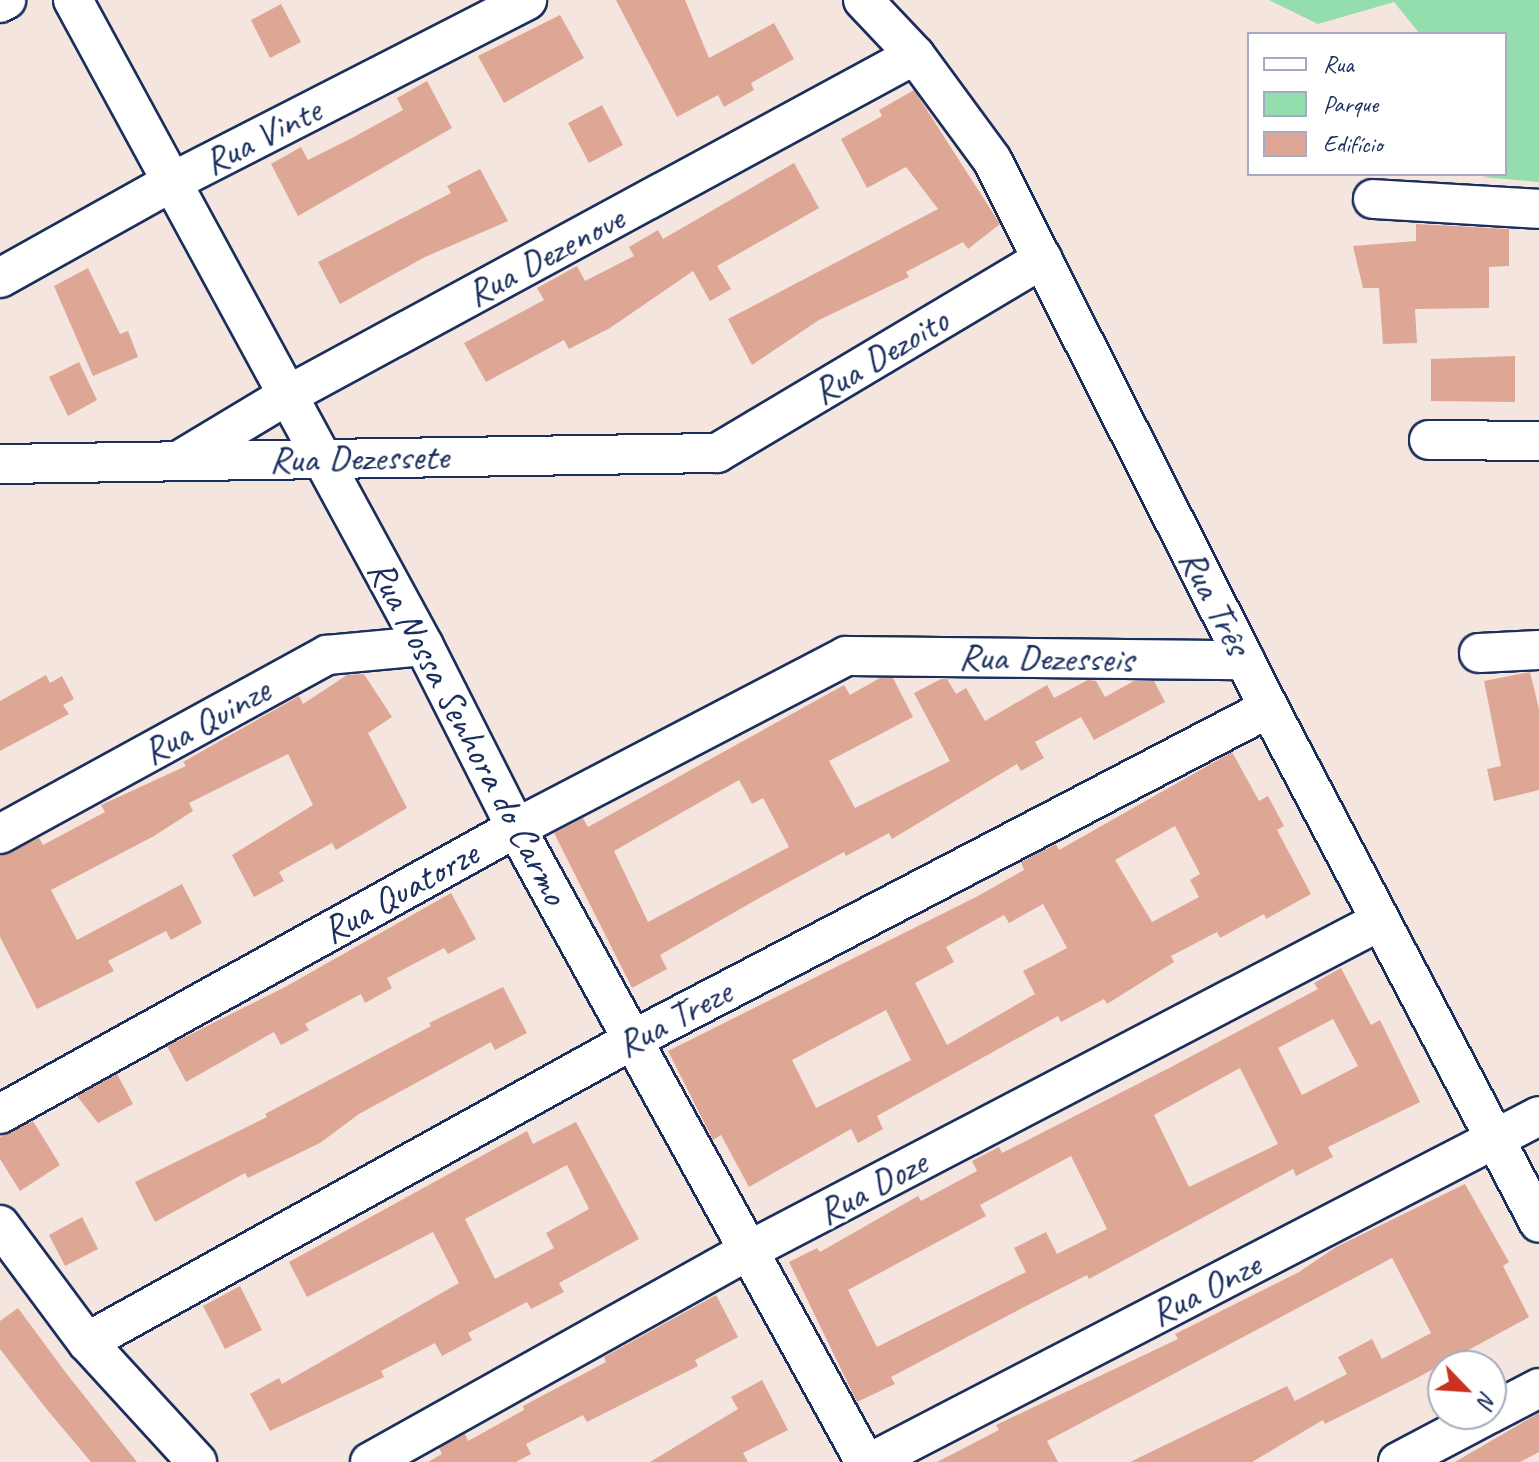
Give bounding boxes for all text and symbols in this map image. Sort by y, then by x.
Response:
legend [1247,32,1507,176]
text: Rua [1323,49,1354,79]
street label: Rua Vinte [196,87,328,185]
text: Parque [1323,89,1378,119]
text: Edifício [1323,129,1383,159]
street label: Rua Dezenove [458,195,632,317]
street label: Rua Dezoito [804,298,956,414]
street label: Rua Dezessete [269,434,449,482]
street label: Rua Três [1169,542,1261,662]
street label: Rua Nossa Senhora do Carmo [358,552,578,912]
street label: Rua Dezesseis [958,634,1134,682]
street label: Rua Quinze [134,667,278,775]
street label: Rua Quatorze [315,831,485,953]
street label: Rua Treze [609,969,739,1067]
street label: Rua Doze [809,1139,935,1235]
street label: Rua Onze [1142,1242,1268,1336]
north arrow [1427,1350,1507,1430]
text: N [1471,1387,1503,1411]

